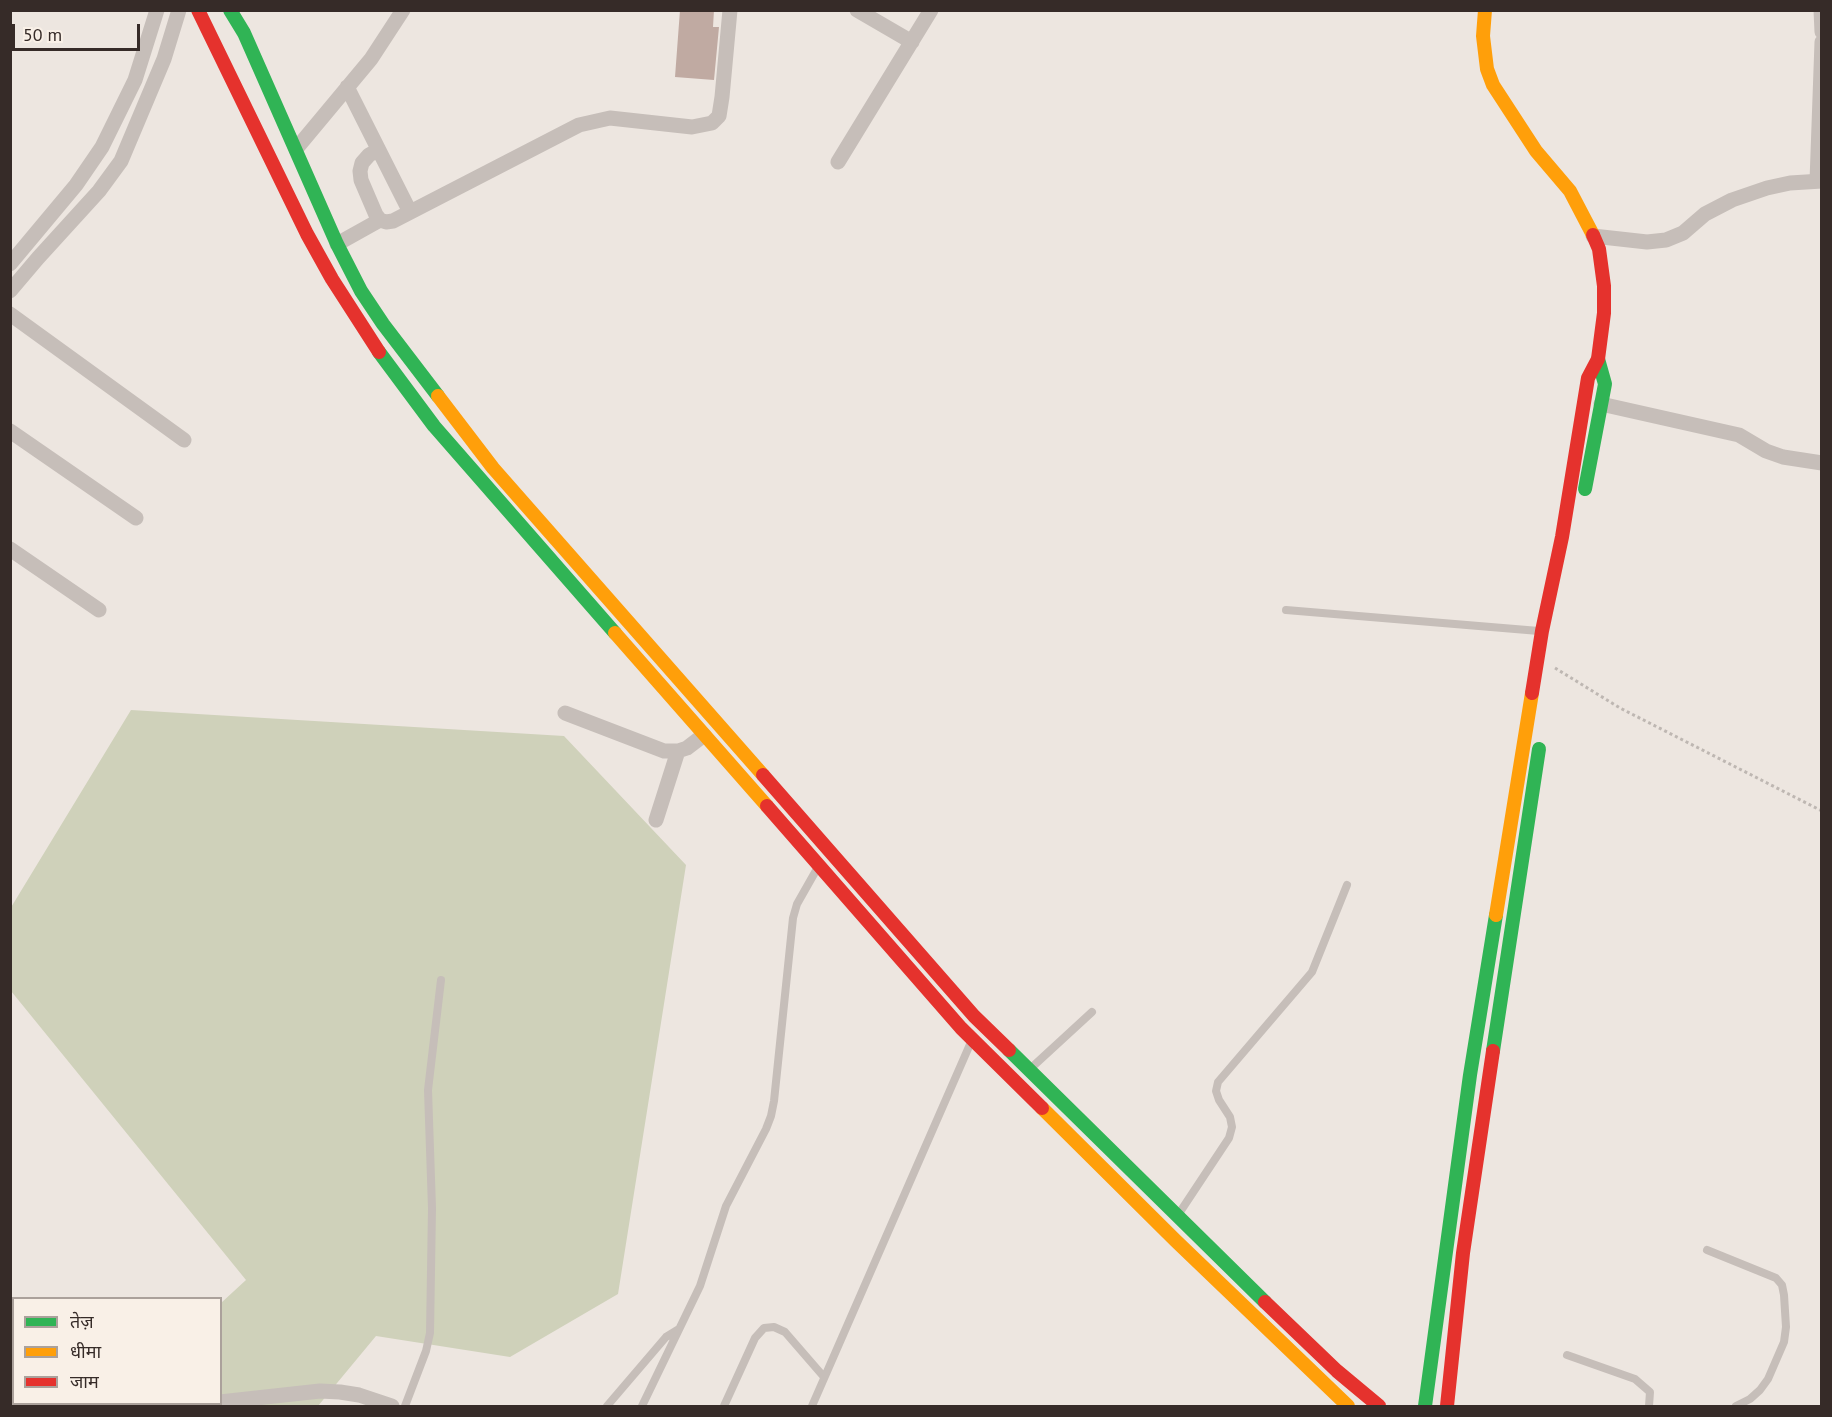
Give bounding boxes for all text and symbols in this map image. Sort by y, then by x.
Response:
scale bar [15,12,142,50]
text: 50 m [23,23,62,46]
legend [12,1297,222,1405]
text: तेज़ [70,1310,94,1333]
text: धीमा [70,1340,101,1363]
text: जाम [70,1370,99,1393]

